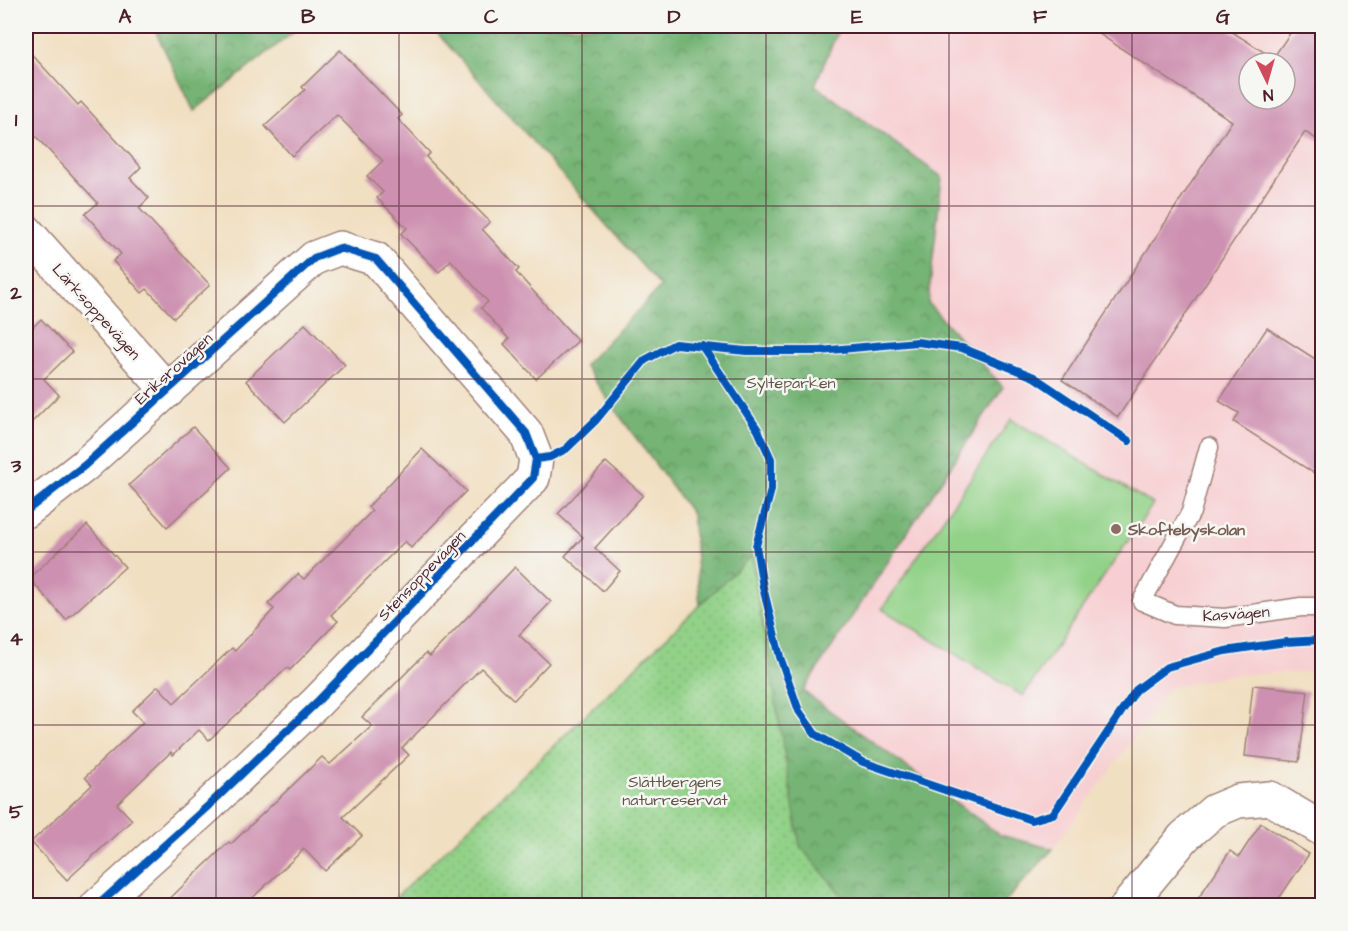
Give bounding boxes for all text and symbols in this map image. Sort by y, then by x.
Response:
text: A [119,3,132,31]
text: B [301,3,316,31]
text: C [484,3,499,31]
text: D [668,3,681,31]
text: E [851,3,863,31]
text: F [1033,3,1048,31]
text: G [1216,3,1230,31]
north arrow [1237,51,1297,111]
text: N [1262,84,1274,106]
text: 1 [15,106,18,134]
street label: Lärksoppevägen [46,259,145,365]
text: 2 [9,279,22,307]
street label: Eriksrovägen [130,328,218,410]
park label: Sylteparken [746,372,836,395]
text: 3 [10,452,22,480]
place label: Skoftebyskolan [1127,519,1245,542]
marker: Skoftebyskolan [1109,522,1123,536]
street label: Stensoppevägen [373,526,471,627]
street label: Kasvägen [1202,601,1270,628]
text: 4 [9,625,23,653]
park label: Slättbergens naturreservat [622,771,728,811]
text: 5 [9,798,24,826]

